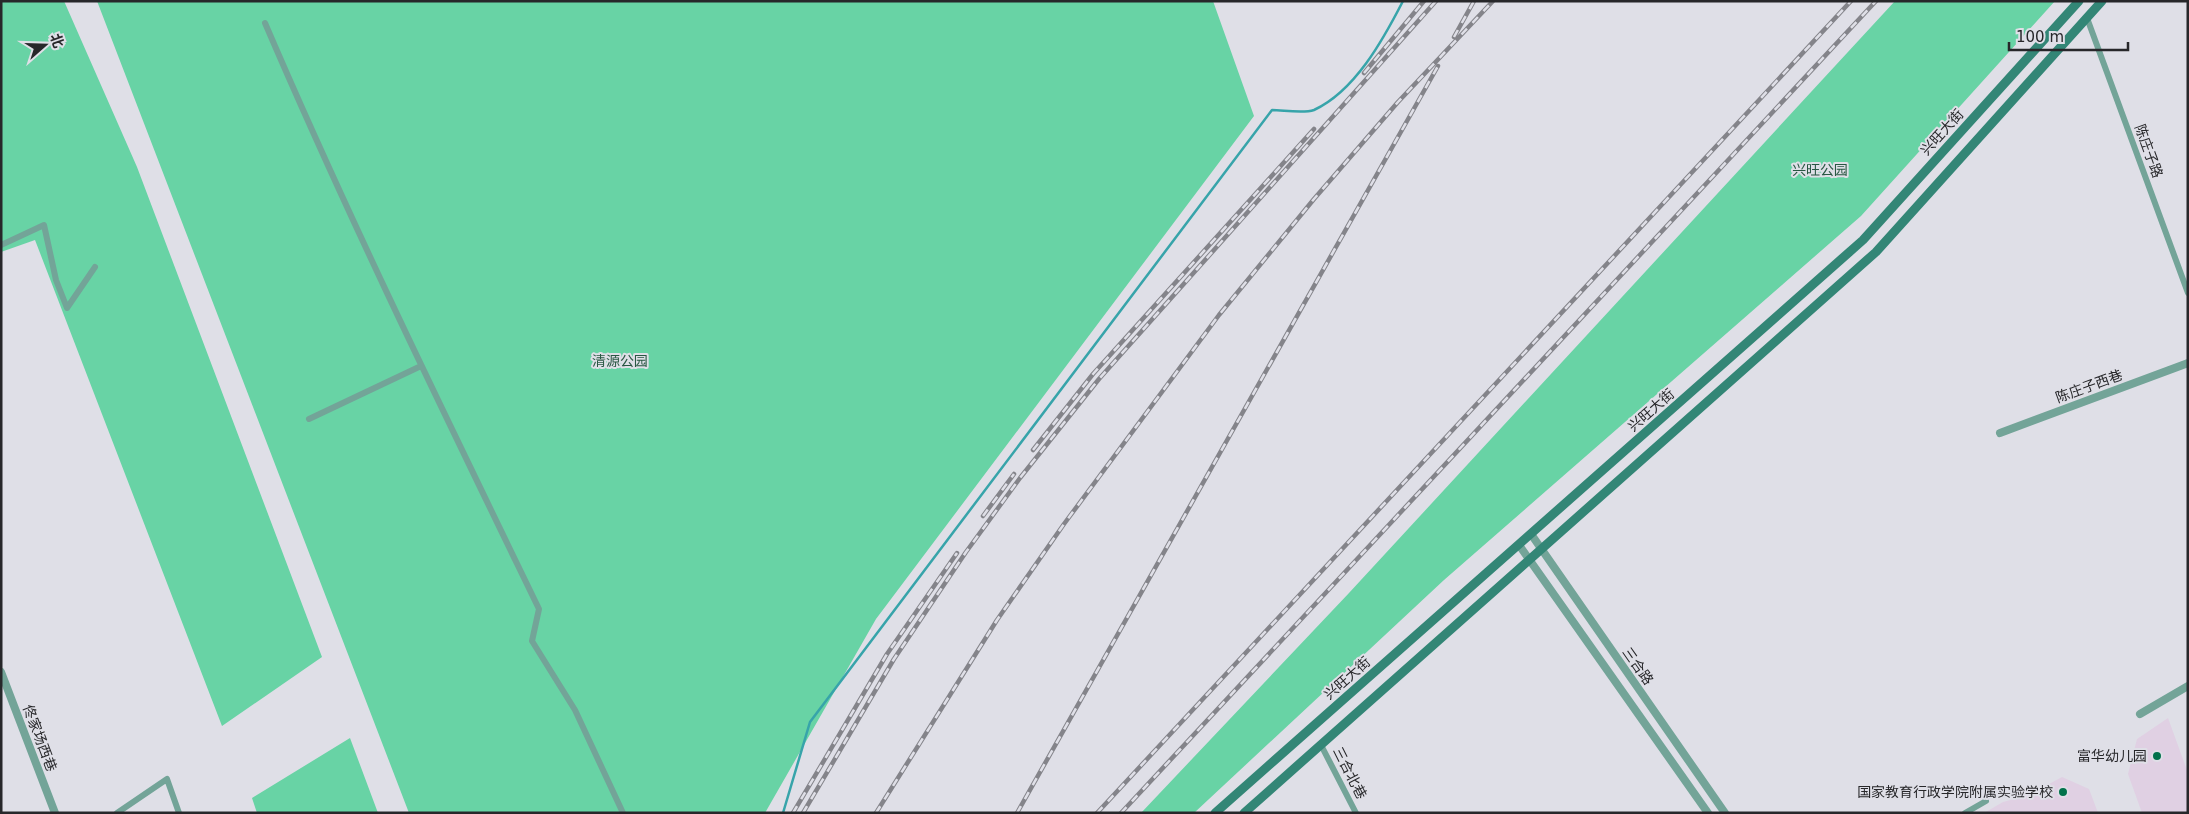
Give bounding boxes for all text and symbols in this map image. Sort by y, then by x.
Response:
north arrow [20,20,70,70]
scale bar [2009,20,2128,52]
text: 100 m [2016,28,2064,46]
text: 北 [47,31,67,50]
street label: 兴旺大街 [1917,106,1967,158]
street label: 陈庄子路 [2132,122,2166,180]
park label: 兴旺公园 [1792,162,1848,178]
park label: 清源公园 [592,353,648,369]
street label: 陈庄子西巷 [2053,367,2125,405]
street label: 兴旺大街 [1625,386,1677,434]
street label: 三合路 [1619,644,1657,688]
street label: 兴旺大街 [1321,654,1373,702]
street label: 佟家场西巷 [20,702,60,774]
street label: 三合北巷 [1330,744,1370,802]
place label: 富华幼儿园 [2077,748,2147,764]
marker: 富华幼儿园 [2151,750,2163,762]
place label: 国家教育行政学院附属实验学校 [1857,784,2053,800]
marker: 国家教育行政学院附属实验学校 [2057,786,2069,798]

